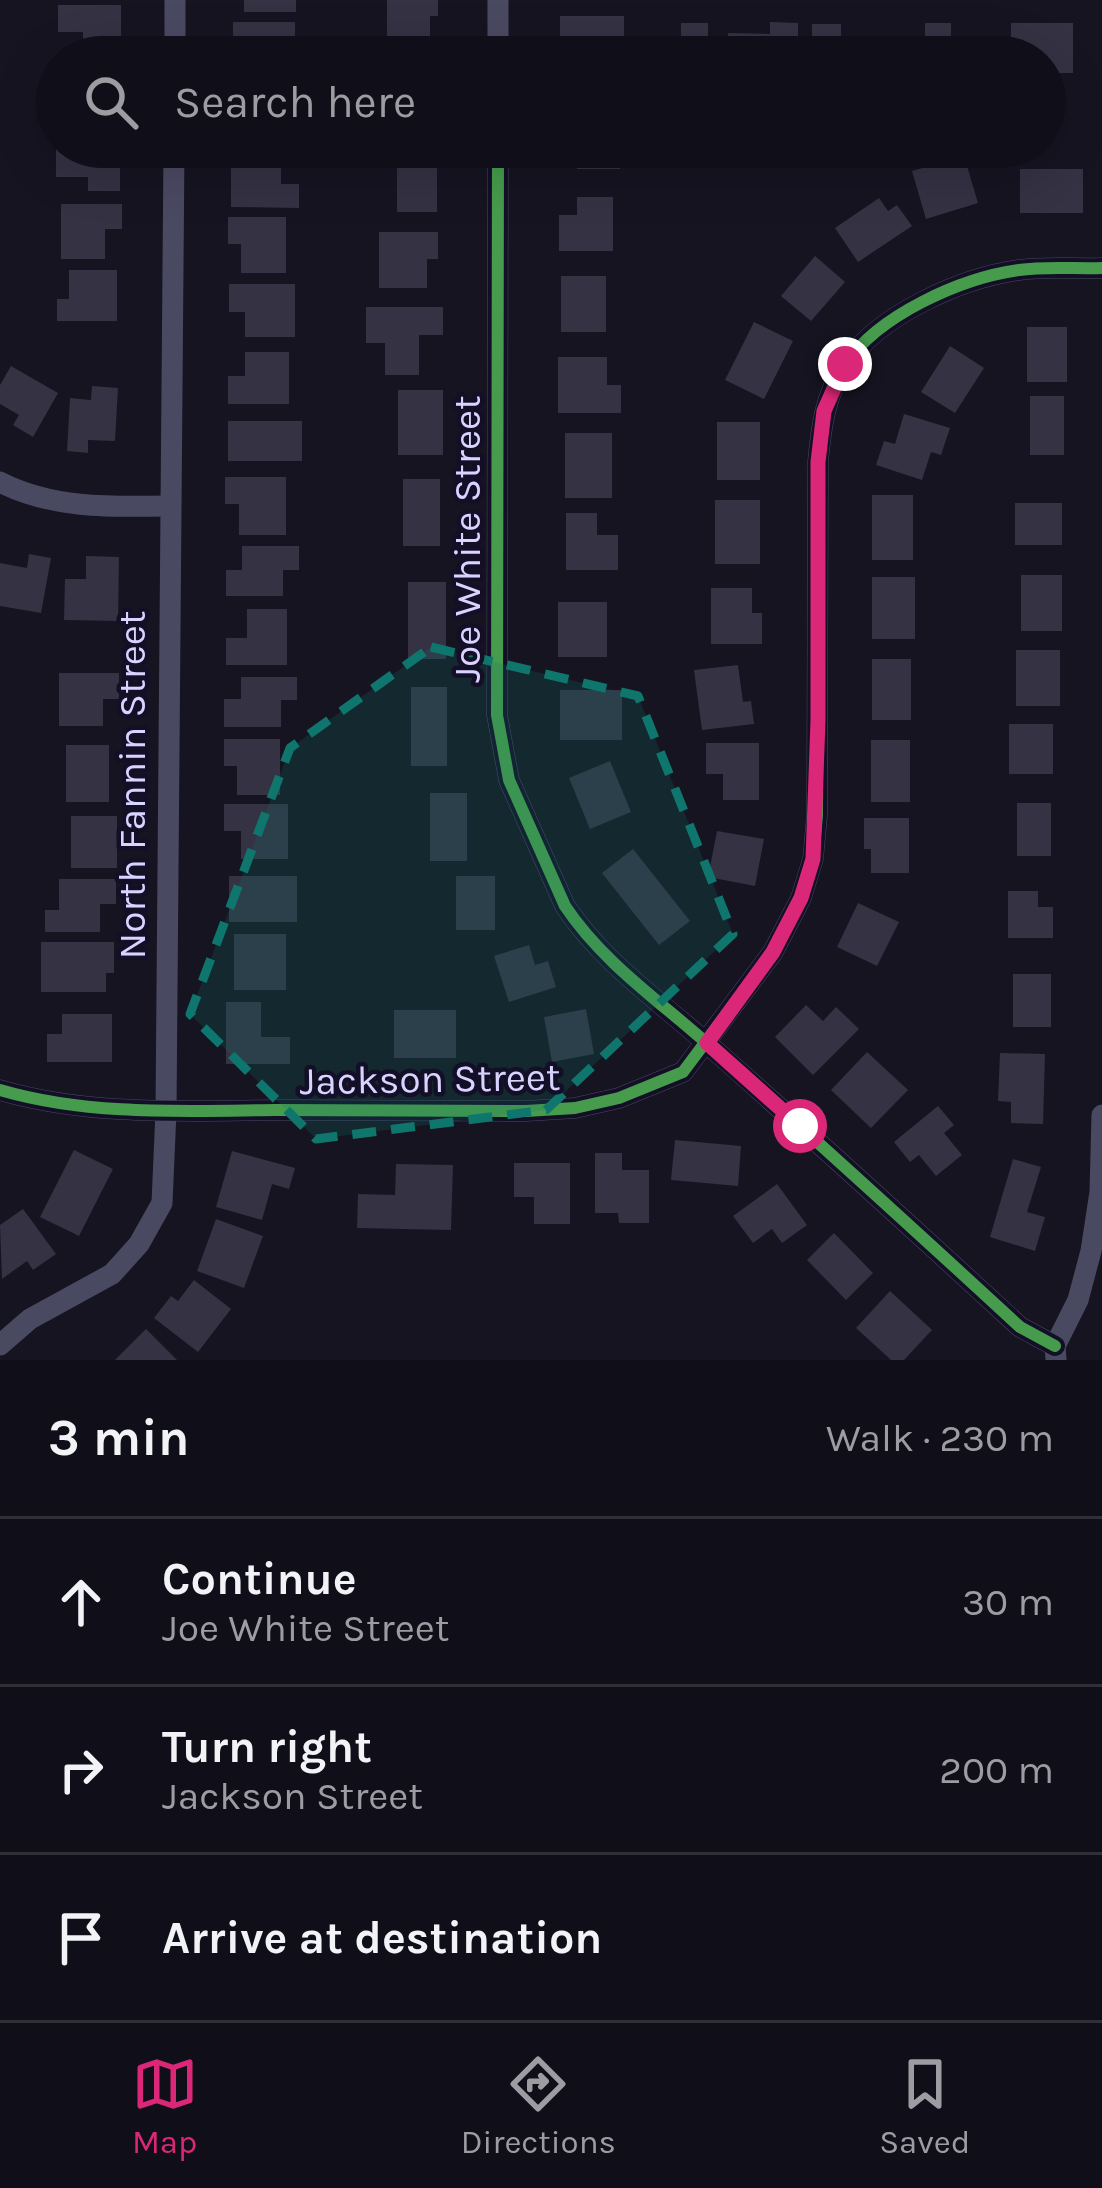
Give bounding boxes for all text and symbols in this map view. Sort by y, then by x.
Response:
search box [36,36,1066,168]
icon: search [78,69,144,135]
text: Search here [174,76,416,128]
route end [818,337,872,391]
street label: Joe White Street [444,395,490,683]
street label: North Fannin Street [109,610,155,960]
street label: Jackson Street [299,1054,561,1104]
route start [773,1099,827,1153]
text: 3 min [48,1408,190,1468]
text: Walk · 230 m [826,1415,1054,1461]
text: Continue [162,1553,357,1605]
icon: ahead [48,1569,114,1635]
text: 30 m [962,1579,1054,1625]
text: Joe White Street [162,1605,449,1651]
text: Turn right [162,1721,372,1773]
icon: right [48,1737,114,1803]
text: 200 m [939,1747,1054,1793]
text: Jackson Street [162,1773,423,1819]
icon: arrive [48,1905,114,1971]
text: Arrive at destination [162,1912,602,1964]
tab: Map [132,2051,198,2161]
tab: Directions [461,2051,616,2161]
tab: Saved [879,2051,970,2161]

